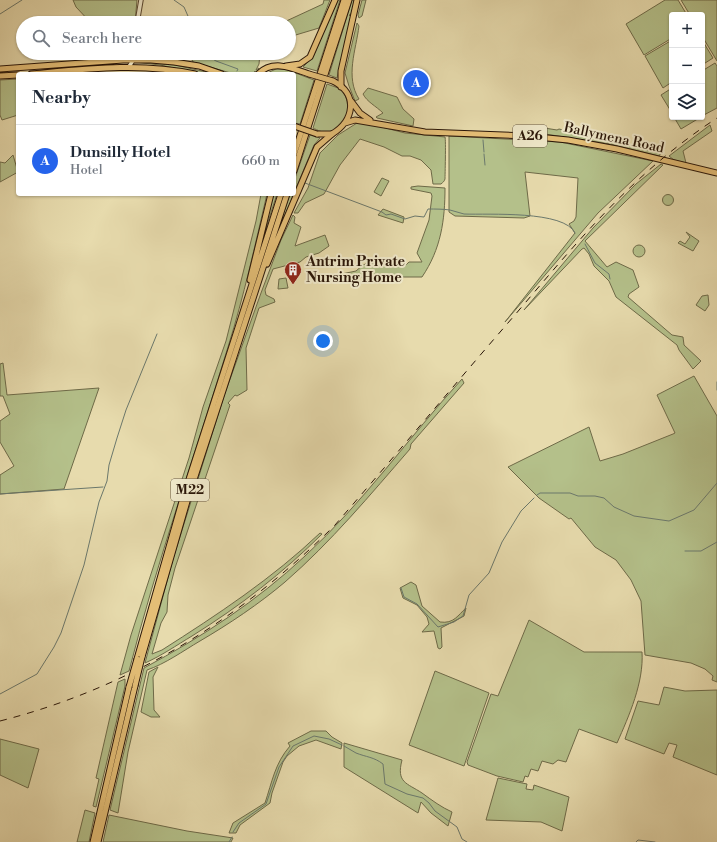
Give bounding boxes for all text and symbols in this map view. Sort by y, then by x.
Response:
map controls [669,12,705,120]
button: + [669,12,705,48]
search box [16,16,296,60]
icon: search [30,27,52,49]
text: Search here [62,29,142,48]
button: − [669,48,705,84]
pin: A [403,68,429,98]
button: layers [669,84,705,120]
text: Nearby [32,87,91,109]
street label: Ballymena Road [561,118,666,157]
road number: A26 [513,125,547,147]
text: Dunsilly Hotel [70,143,171,162]
text: A [40,153,50,169]
text: 660 m [242,153,280,169]
text: Hotel [70,162,103,178]
place label: Antrim Private Nursing Home [305,253,406,287]
building icon: Antrim Private Nursing Home [283,260,303,285]
your location [313,331,333,351]
road number: M22 [171,479,209,501]

